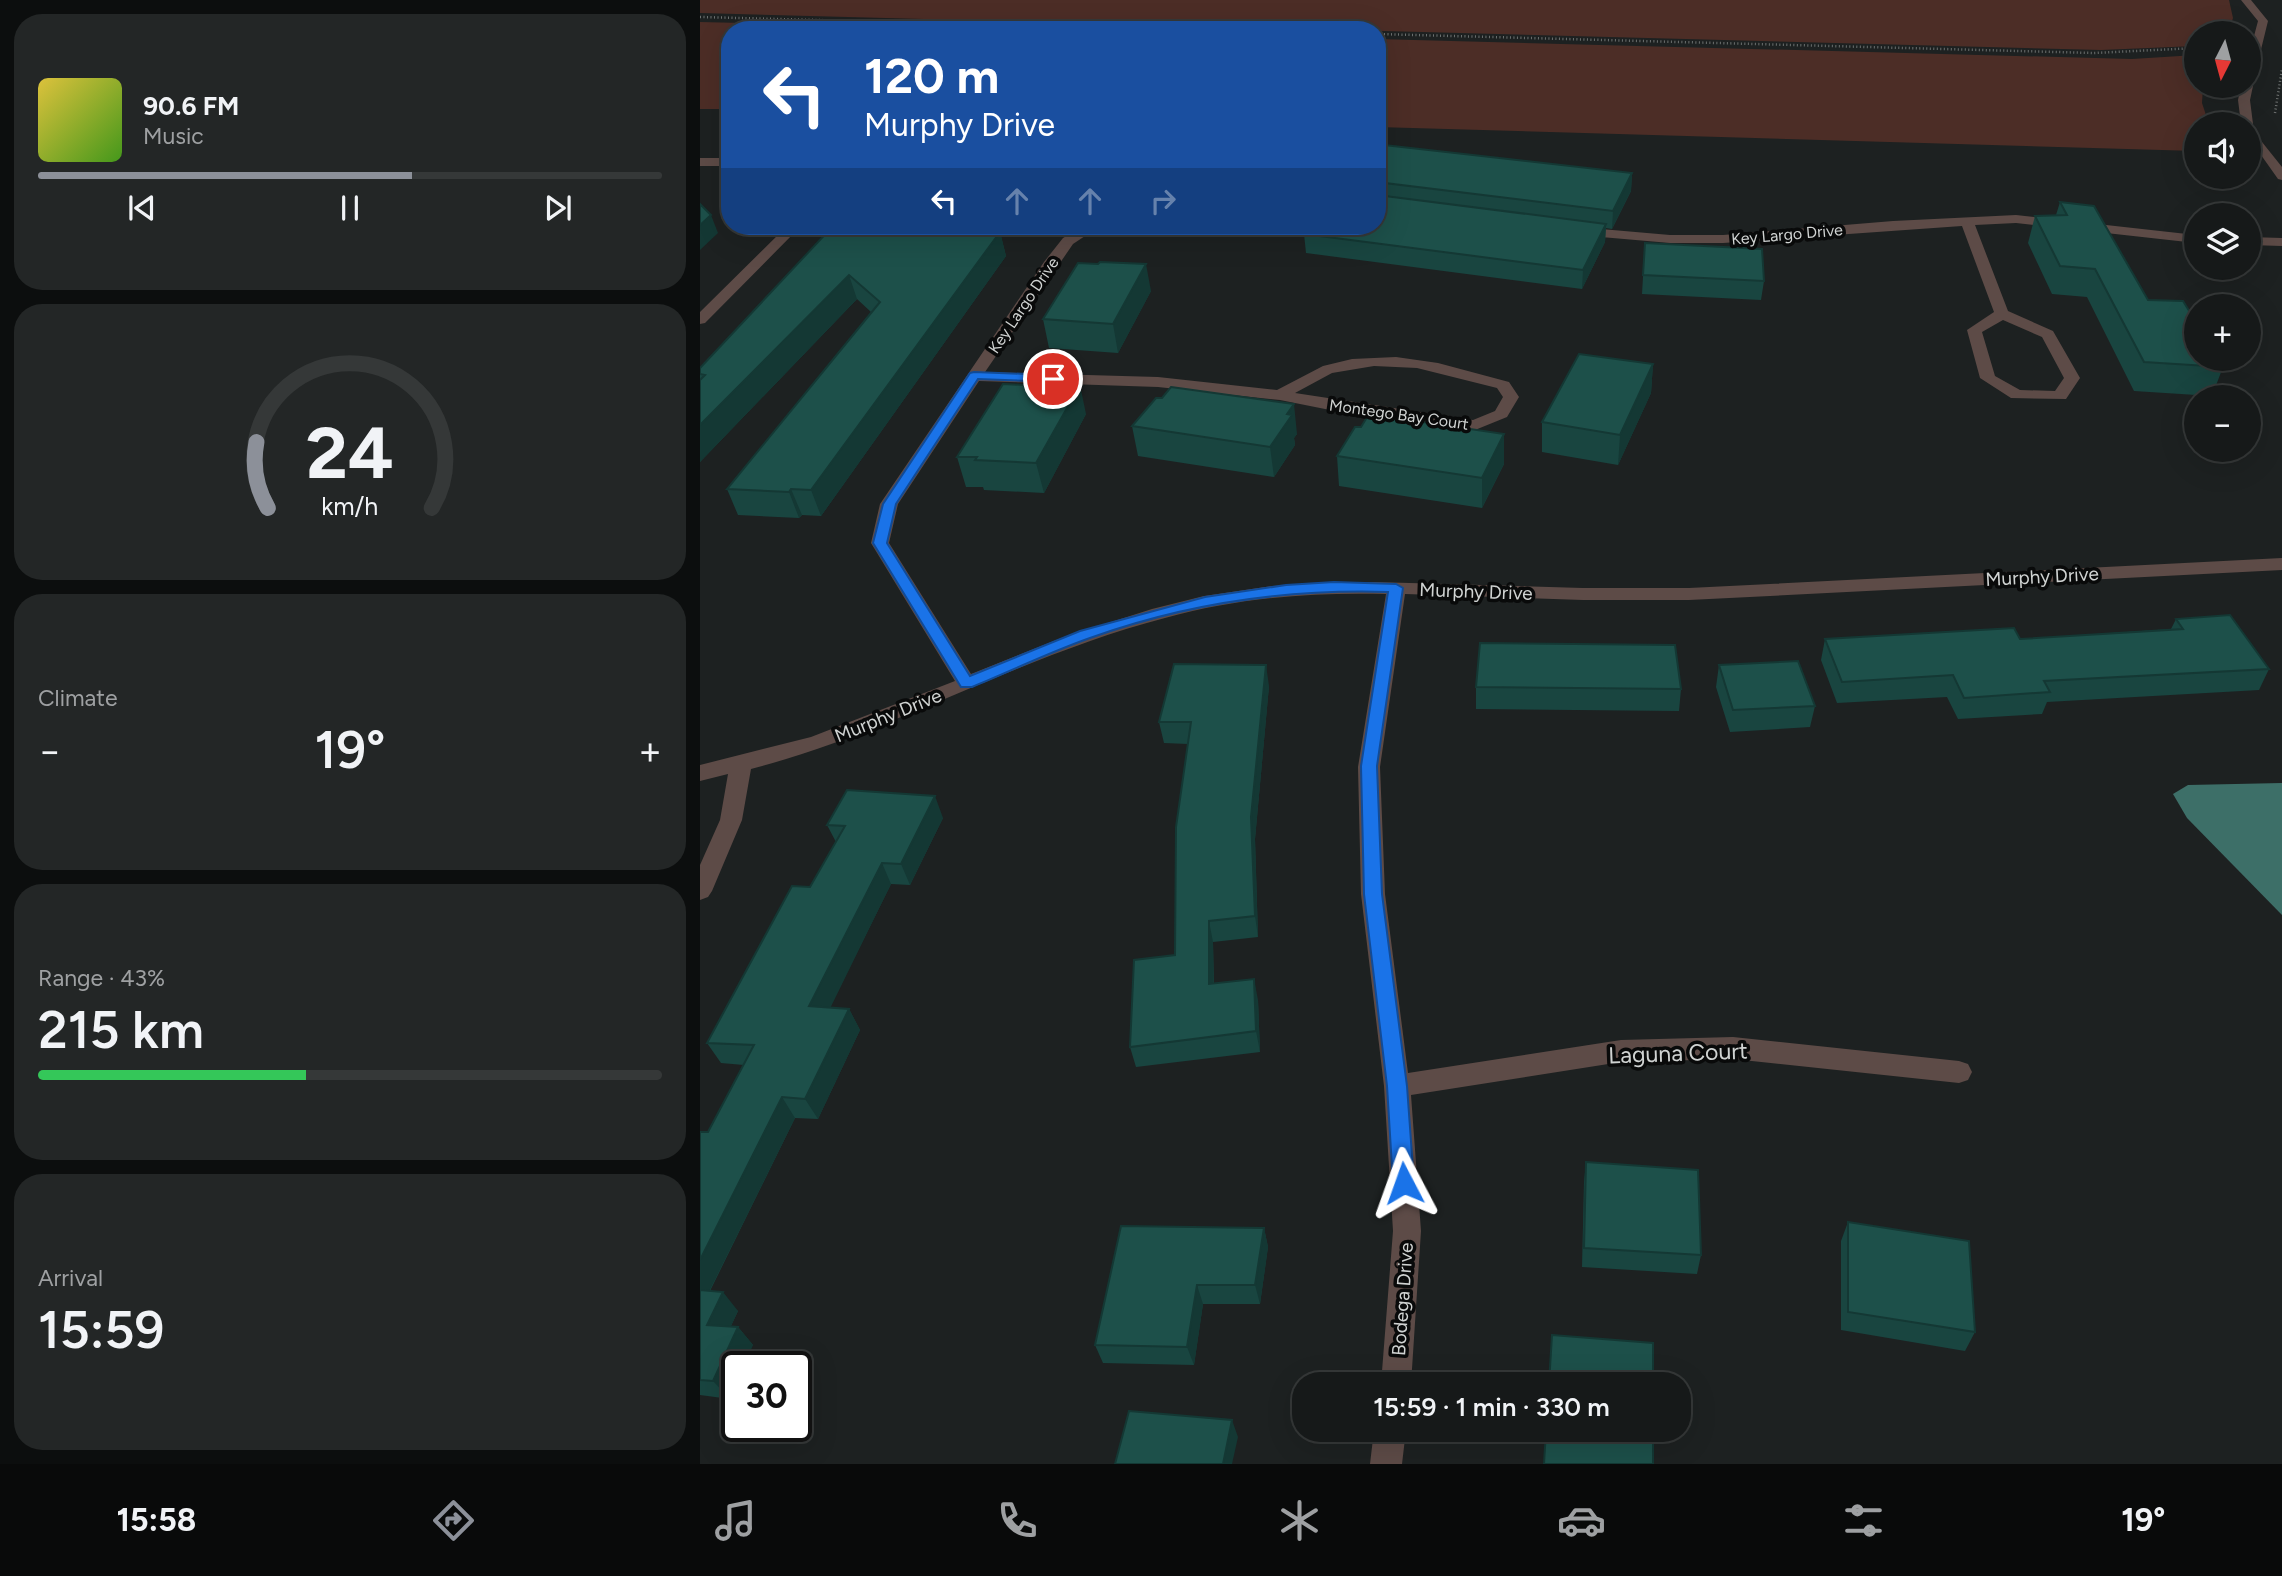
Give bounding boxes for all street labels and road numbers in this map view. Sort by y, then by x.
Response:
street label: Key Largo Drive [1730,220,1844,249]
street label: Key Largo Drive [984,253,1063,357]
street label: Montego Bay Court [1328,395,1470,434]
street label: Murphy Drive [1985,562,2099,591]
street label: Murphy Drive [1419,578,1533,605]
street label: Murphy Drive [831,684,945,747]
street label: Laguna Court [1608,1037,1748,1069]
street label: Bodega Drive [1387,1242,1418,1357]

